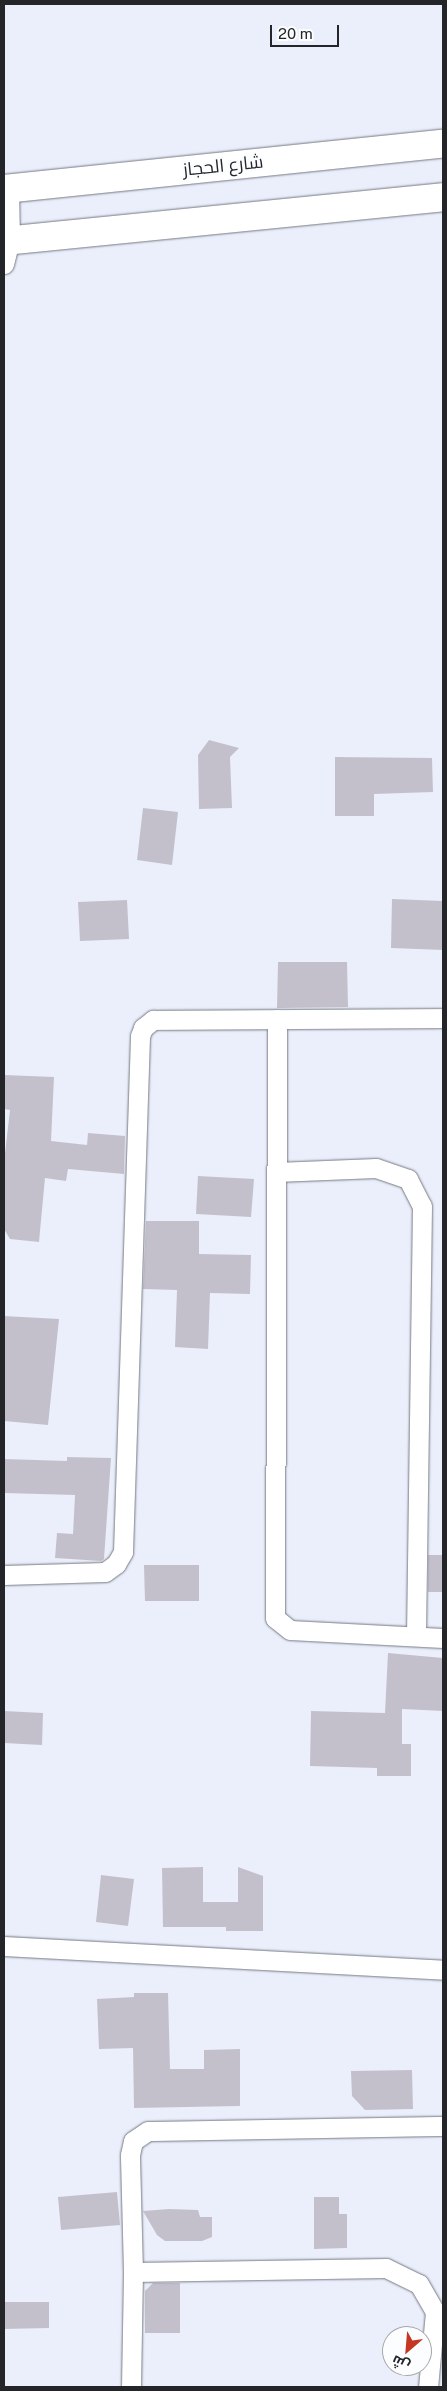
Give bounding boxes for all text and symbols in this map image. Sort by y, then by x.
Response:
scale bar [272,15,341,47]
text: 20 m [278,25,313,42]
street label: شارع الحجاز [182,151,264,181]
north arrow [382,2326,432,2376]
text: ش [389,2352,412,2375]

